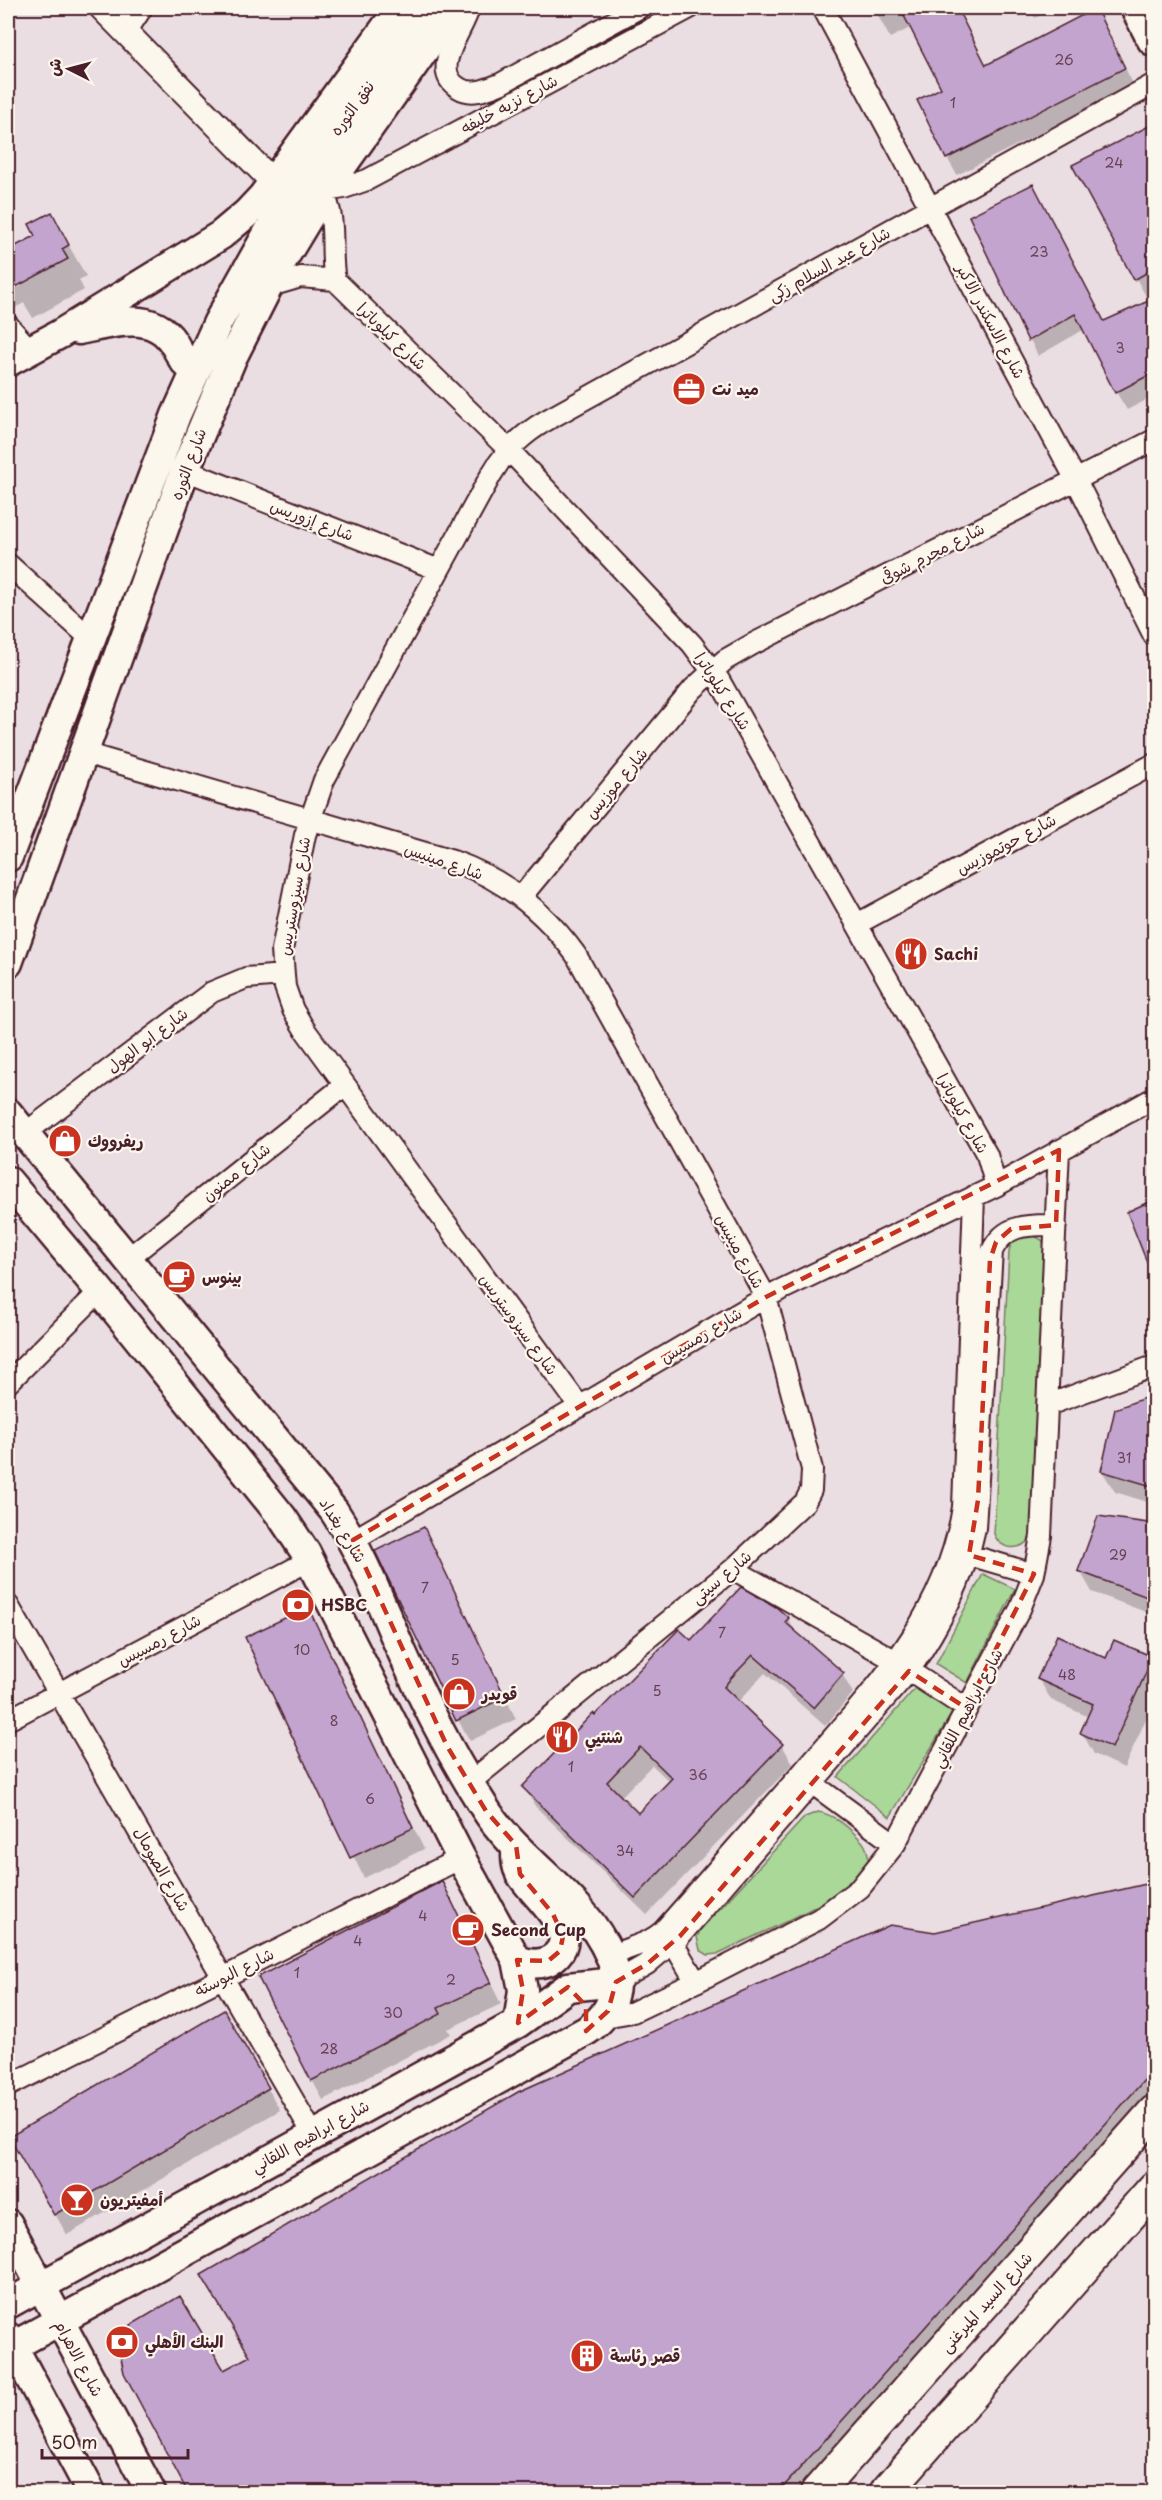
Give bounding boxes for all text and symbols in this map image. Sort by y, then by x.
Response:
north arrow [39,39,99,99]
house number: 26 [1054,49,1074,70]
text: ش [40,57,66,77]
street label: شارع نزيه خليفه [456,67,562,140]
street label: نفق الثوره [323,75,379,140]
house number: 1 [950,92,956,113]
house number: 24 [1105,152,1123,173]
street label: شارع عبد السلام زكى [763,220,895,308]
house number: 23 [1030,241,1048,262]
street label: شارع الاسكندر الاكبر [950,257,1032,383]
street label: شارع كيلوباترا [352,296,433,375]
house number: 3 [1115,337,1125,358]
office icon: ميد نت [671,371,707,407]
place label: ميد نت [712,376,759,400]
street label: شارع الثوره [163,424,212,503]
street label: شارع إزوريس [267,492,358,547]
street label: شارع محرم شوقى [875,515,989,591]
street label: شارع كيلوباترا [689,647,758,735]
street label: شارع موزيس [578,741,653,824]
street label: شارع حوتموزيس [951,807,1060,880]
street label: شارع سيزوستريس [271,834,316,957]
street label: شارع مينيس [401,835,487,886]
restaurant icon: Sachi [893,936,929,972]
place label: Sachi [934,941,978,965]
street label: شارع ابو الهول [101,1001,193,1079]
street label: شارع كيلوباترا [931,1068,996,1158]
shop icon: ريفرووك [47,1123,83,1159]
place label: ريفرووك [88,1128,144,1152]
street label: شارع ممنون [196,1136,275,1207]
street label: شارع مينيس [710,1209,771,1293]
cafe icon: بينوس [161,1259,197,1295]
place label: بينوس [202,1264,242,1289]
street label: شارع سيزوستريس [474,1268,565,1380]
street label: شارع رمسيس [655,1300,746,1369]
house number: 31 [1117,1447,1131,1468]
street label: شارع بغداد [314,1492,373,1567]
street label: شارع سيتى [685,1544,757,1610]
house number: 29 [1109,1544,1127,1565]
house number: 7 [421,1577,429,1598]
bank icon: HSBC [280,1587,316,1623]
place label: HSBC [321,1592,367,1616]
street label: شارع رمسيس [112,1607,205,1672]
house number: 7 [718,1622,726,1643]
house number: 10 [294,1639,310,1660]
street label: شارع ابراهيم اللقاني [925,1644,1011,1773]
house number: 5 [450,1649,460,1670]
house number: 48 [1058,1664,1076,1685]
shop icon: قويدر [441,1676,477,1712]
house number: 5 [652,1680,662,1701]
place label: قويدر [480,1681,517,1705]
house number: 8 [330,1710,338,1731]
restaurant icon: شنتيي [544,1719,580,1755]
place label: شنتيي [585,1724,623,1752]
house number: 1 [568,1756,574,1777]
house number: 36 [688,1764,708,1785]
house number: 6 [365,1788,375,1809]
street label: شارع الصومال [128,1822,197,1916]
house number: 34 [616,1840,634,1861]
house number: 4 [418,1905,428,1926]
cafe icon: Second Cup [450,1912,486,1948]
place label: Second Cup [491,1917,586,1941]
house number: 4 [353,1930,363,1951]
street label: شارع البوسته [190,1941,278,2002]
house number: 1 [294,1962,300,1983]
house number: 2 [446,1969,456,1990]
house number: 30 [383,2002,403,2023]
house number: 28 [320,2038,338,2059]
street label: شارع ابراهيم اللقاني [246,2093,375,2181]
bar icon: أمفيتريون [59,2182,95,2218]
place label: أمفيتريون [100,2187,163,2211]
street label: شارع السيد الميرغنى [933,2246,1038,2358]
street label: شارع الاهرام [48,2315,110,2401]
bank icon: البنك الأهلي [104,2324,140,2360]
place label: البنك الأهلي [145,2329,223,2357]
building icon: قصر رئاسة [569,2338,605,2374]
place label: قصر رئاسة [610,2343,680,2367]
scale bar [42,2422,188,2460]
text: 50 m [51,2428,98,2455]

